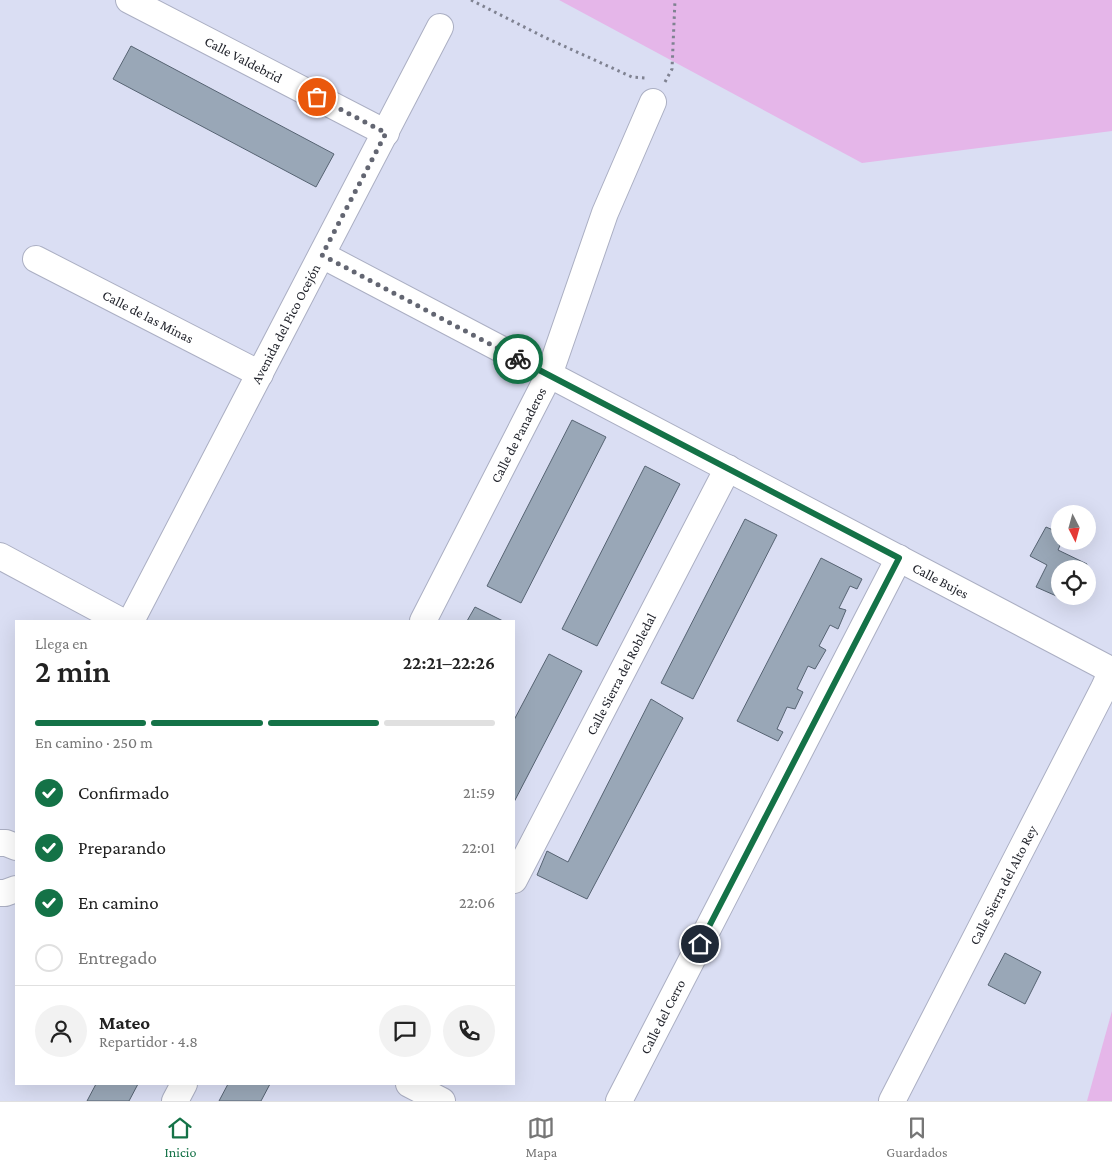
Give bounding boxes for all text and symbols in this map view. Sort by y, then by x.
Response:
street label: Calle Valdebrid [202,33,286,86]
pin [296,76,338,118]
icon: bag [303,83,331,111]
street label: Avenida del Pico Ocejón [248,261,324,386]
street label: Calle de las Minas [100,287,196,347]
courier [493,334,543,384]
icon: bike [504,345,532,373]
street label: Calle de Panaderos [487,385,549,485]
north arrow [1051,505,1096,550]
map controls [1051,505,1096,605]
street label: Calle Bujes [910,559,971,602]
button: locate [1051,560,1096,605]
street label: Calle Sierra del Robledal [583,610,659,738]
text: Llega en [35,635,88,652]
text: 22:21–22:26 [403,652,495,673]
text: 2 min [35,653,110,689]
text: En camino · 250 m [35,734,153,751]
icon: check [35,779,63,807]
text: Confirmado [78,782,169,803]
text: 21:59 [463,784,495,801]
street label: Calle Sierra del Alto Rey [966,822,1040,947]
icon: check [35,834,63,862]
text: Preparando [78,837,166,858]
text: 22:01 [462,839,495,856]
icon: check [35,889,63,917]
text: En camino [78,892,159,913]
text: 22:06 [459,894,495,911]
pin [679,923,721,965]
icon: home [686,930,714,958]
text: Entregado [78,947,157,968]
street label: Calle del Cerro [637,977,688,1057]
button: person [35,1005,87,1057]
button: chat [379,1005,431,1057]
button: phone [443,1005,495,1057]
text: Mateo [99,1012,150,1033]
text: Repartidor · 4.8 [99,1033,198,1050]
tab: Inicio [165,1114,196,1160]
tab: Mapa [525,1114,557,1160]
tab: Guardados [886,1114,947,1160]

